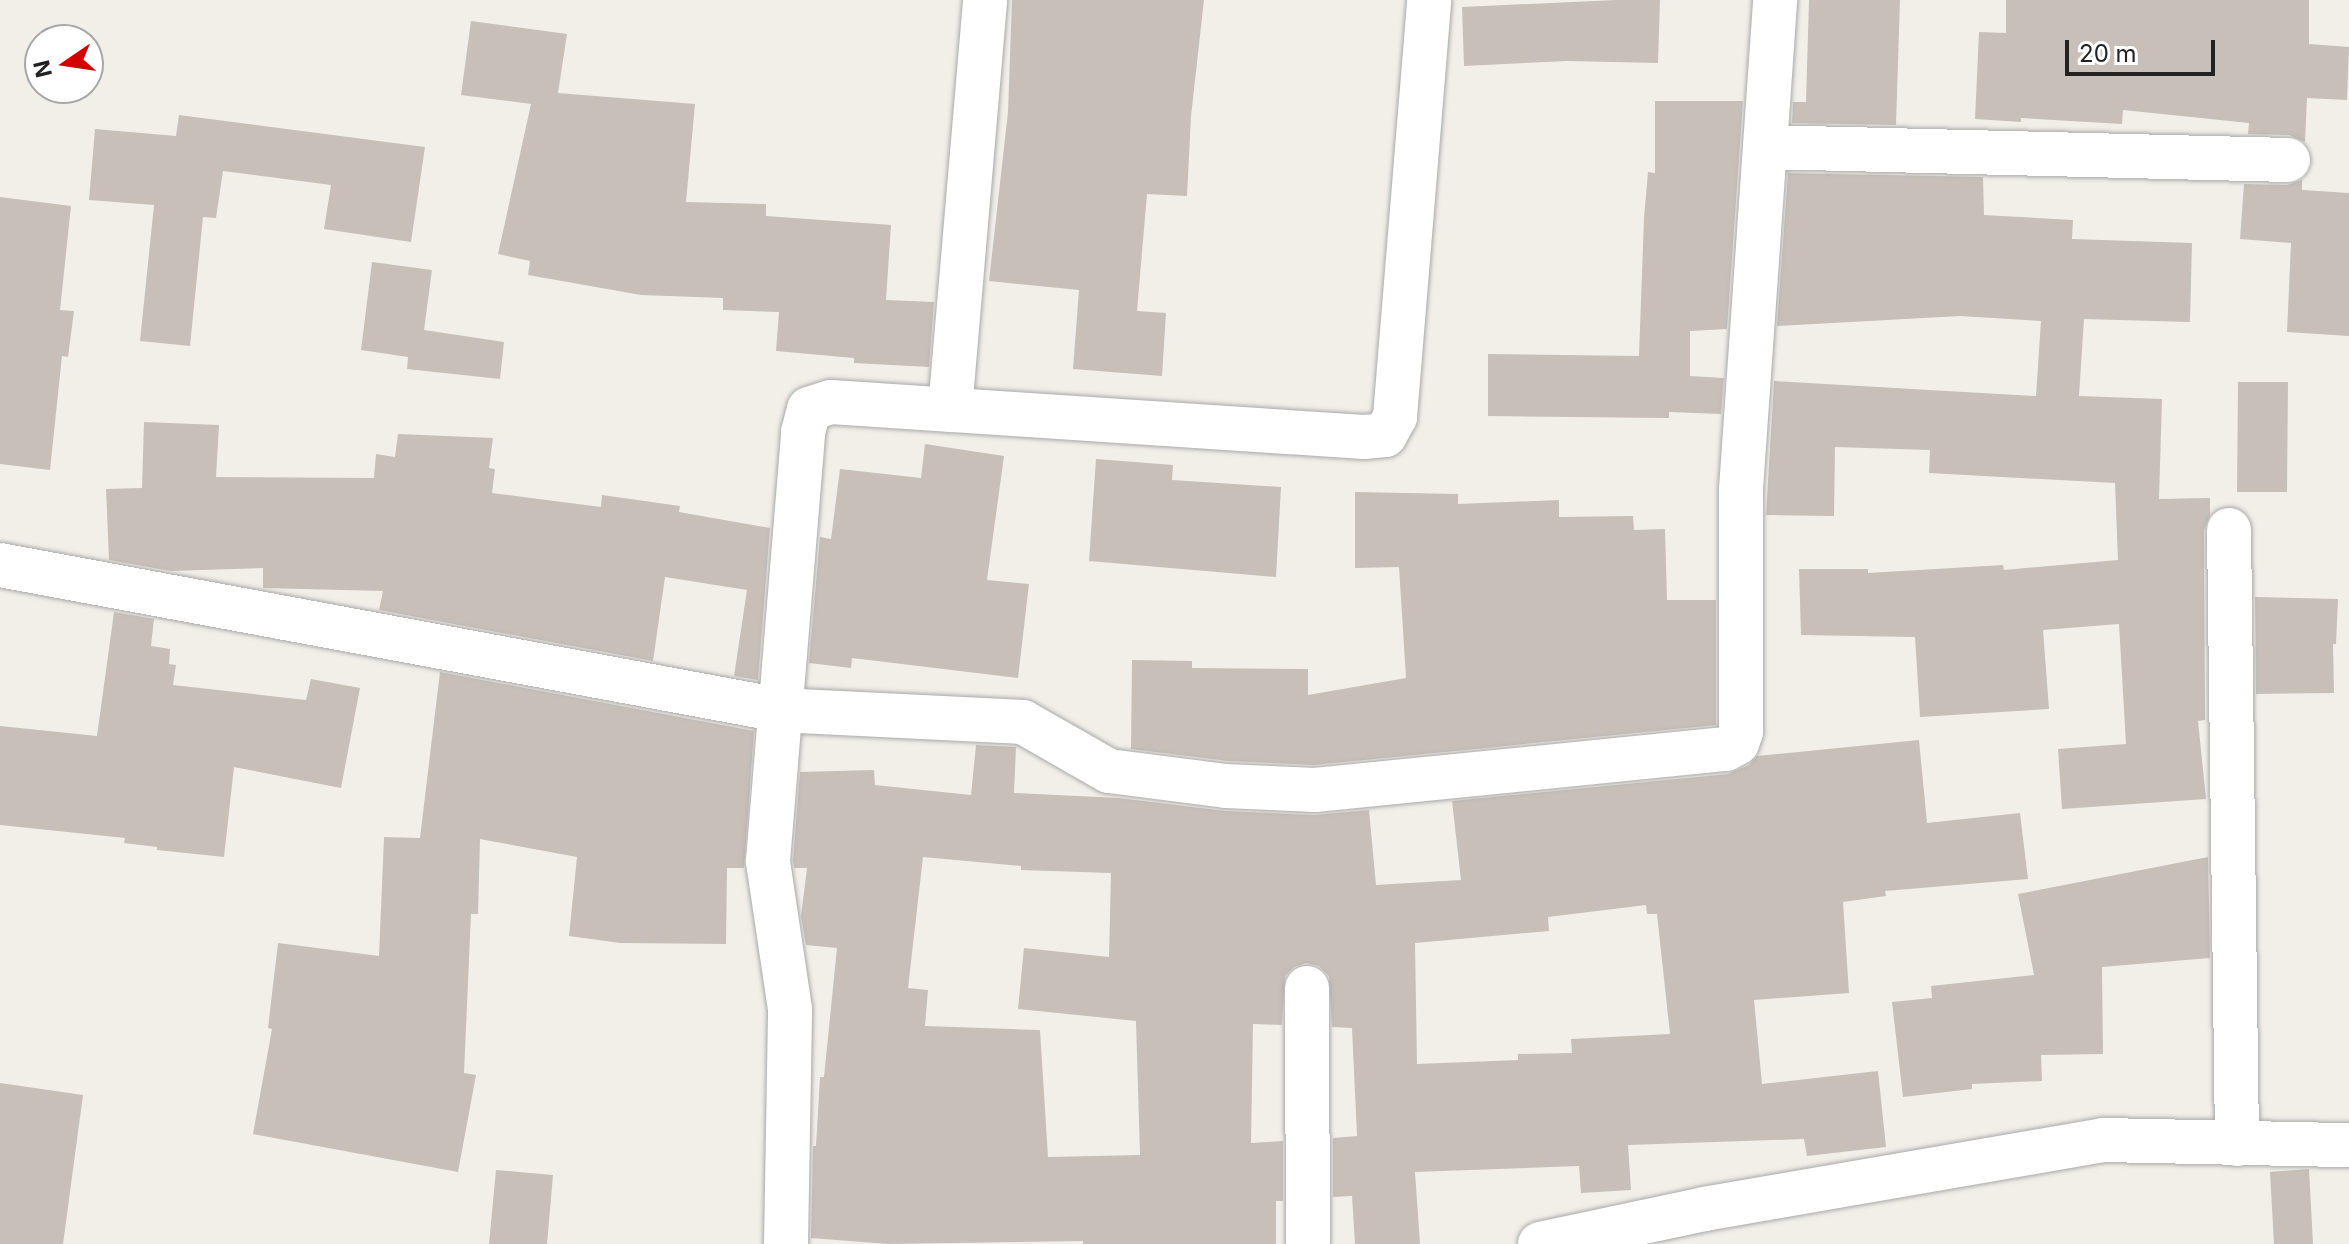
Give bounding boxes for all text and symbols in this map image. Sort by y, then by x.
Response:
north arrow [24,24,104,104]
scale bar [2069,24,2219,74]
text: 20 m [2079,39,2137,68]
text: N [28,58,57,80]

